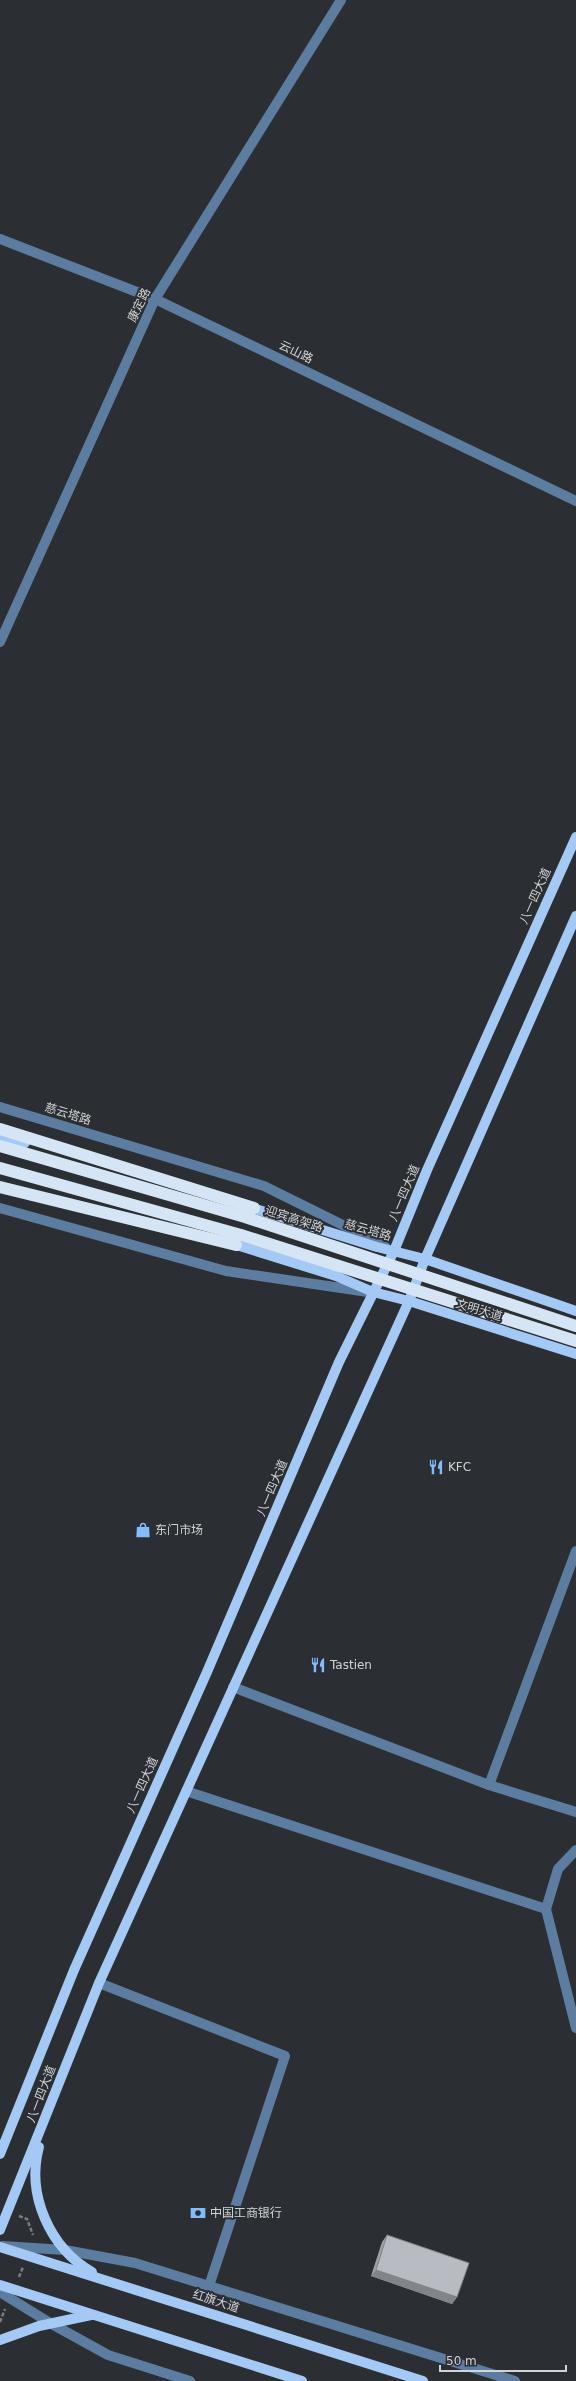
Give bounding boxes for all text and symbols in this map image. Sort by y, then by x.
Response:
street label: 康定路 [125,286,153,324]
street label: 云山路 [277,338,315,366]
street label: 八一四大道 [516,866,554,926]
street label: 慈云塔路 [43,1100,93,1128]
street label: 八一四大道 [386,1163,422,1223]
street label: 迎宾高架路 [263,1203,325,1235]
street label: 慈云塔路 [343,1217,393,1243]
street label: 文明大道 [454,1296,504,1324]
street label: 八一四大道 [254,1458,290,1518]
restaurant icon: KFC [427,1458,445,1476]
place label: KFC [448,1460,471,1474]
shop icon: 东门市场 [134,1521,152,1539]
place label: 东门市场 [155,1523,203,1537]
restaurant icon: Tastien [309,1656,327,1674]
place label: Tastien [329,1658,372,1672]
street label: 八一四大道 [123,1755,161,1815]
street label: 八一四大道 [24,2063,58,2125]
bank icon: 中国工商银行 [189,2204,207,2222]
place label: 中国工商银行 [210,2206,282,2220]
street label: 红旗大道 [191,2287,241,2315]
scale bar [440,2347,566,2373]
text: 50 m [446,2354,477,2368]

